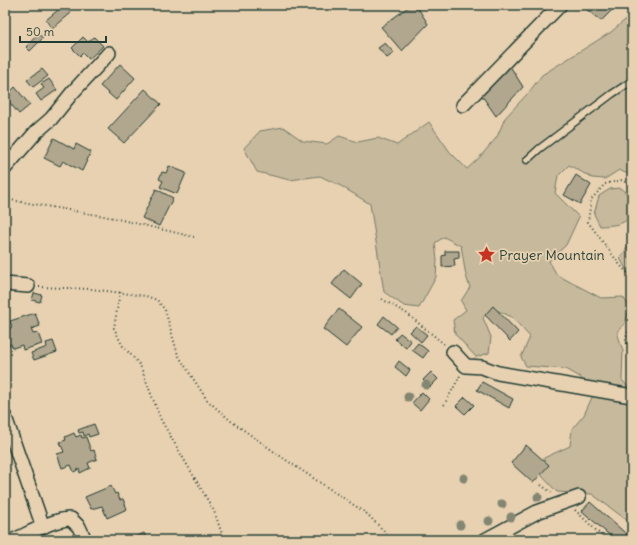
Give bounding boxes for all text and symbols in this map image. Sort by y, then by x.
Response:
scale bar [20,18,106,44]
text: 50 m [26,24,55,39]
place icon: Prayer Mountain [476,245,496,265]
place label: Prayer Mountain [499,246,605,264]

